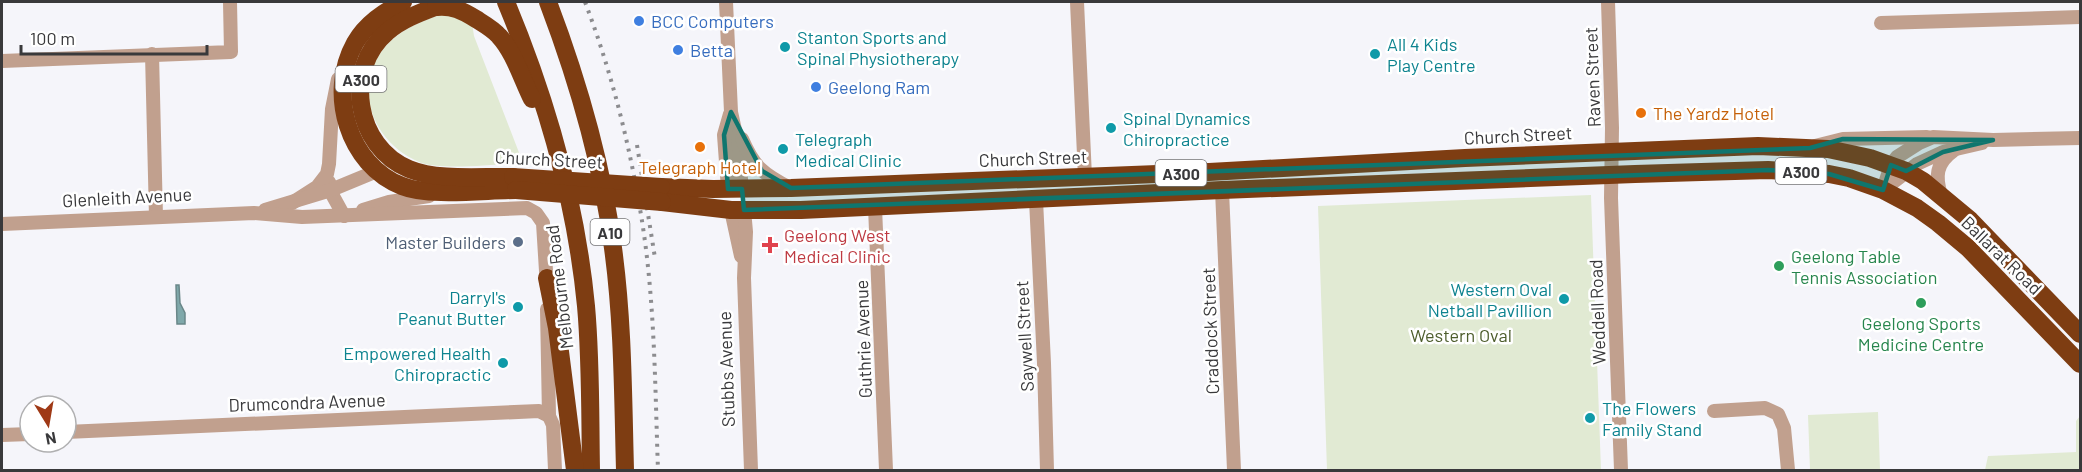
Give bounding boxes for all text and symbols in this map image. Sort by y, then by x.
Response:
place label: BCC Computers [651,10,774,32]
marker: BCC Computers [632,14,646,28]
scale bar [21,18,207,56]
place label: Stanton Sports and Spinal Physiotherapy [797,26,959,69]
street label: Raven Street [1579,26,1605,128]
text: 100 m [30,27,75,49]
place label: All 4 Kids Play Centre [1387,33,1476,76]
place label: Betta [690,39,733,61]
marker: Stanton Sports and Spinal Physiotherapy [778,40,792,54]
marker: Betta [671,43,685,57]
marker: All 4 Kids Play Centre [1368,47,1382,61]
road number: A300 [336,66,386,92]
place label: Geelong Ram [828,76,930,98]
marker: Geelong Ram [809,80,823,94]
place label: The Yardz Hotel [1653,102,1774,124]
marker: The Yardz Hotel [1634,106,1648,120]
place label: Spinal Dynamics Chiropractice [1123,107,1250,150]
marker: Spinal Dynamics Chiropractice [1104,121,1118,135]
street label: Church Street [1463,121,1573,149]
place label: Telegraph Medical Clinic [795,128,902,171]
marker: Telegraph Hotel [693,140,707,154]
marker: Telegraph Medical Clinic [776,142,790,156]
street label: Church Street [494,145,604,173]
street label: Church Street [978,145,1088,171]
place label: Telegraph Hotel [639,156,761,178]
road number: A300 [1776,158,1826,184]
road number: A300 [1156,160,1206,186]
street label: Glenleith Avenue [62,183,192,211]
street label: Ballarat Road [1957,211,2047,299]
road number: A10 [590,219,630,245]
street label: Melbourne Road [540,224,578,350]
place label: Geelong West Medical Clinic [784,224,891,267]
place label: Master Builders [385,231,506,253]
marker: Master Builders [511,235,525,249]
marker: Geelong West Medical Clinic [761,236,779,254]
place label: Geelong Table Tennis Association [1791,245,1937,288]
street label: Weddell Road [1584,259,1610,365]
marker: Geelong Table Tennis Association [1772,259,1786,273]
street label: Craddock Street [1197,267,1223,395]
place label: Western Oval Netball Pavillion [1428,278,1552,321]
street label: Guthrie Avenue [850,279,876,399]
street label: Saywell Street [1010,280,1038,392]
place label: Darryl's Peanut Butter [398,286,506,329]
marker: Western Oval Netball Pavillion [1557,292,1571,306]
marker: Geelong Sports Medicine Centre [1914,296,1928,310]
marker: Darryl's Peanut Butter [511,300,525,314]
street label: Stubbs Avenue [713,311,739,427]
place label: Geelong Sports Medicine Centre [1858,312,1984,355]
park label: Western Oval [1410,324,1512,346]
place label: Empowered Health Chiropractic [343,342,491,385]
marker: Empowered Health Chiropractic [496,356,510,370]
street label: Drumcondra Avenue [228,388,386,416]
north arrow [18,394,78,454]
place label: The Flowers Family Stand [1602,397,1702,440]
marker: The Flowers Family Stand [1583,411,1597,425]
text: N [44,429,58,450]

